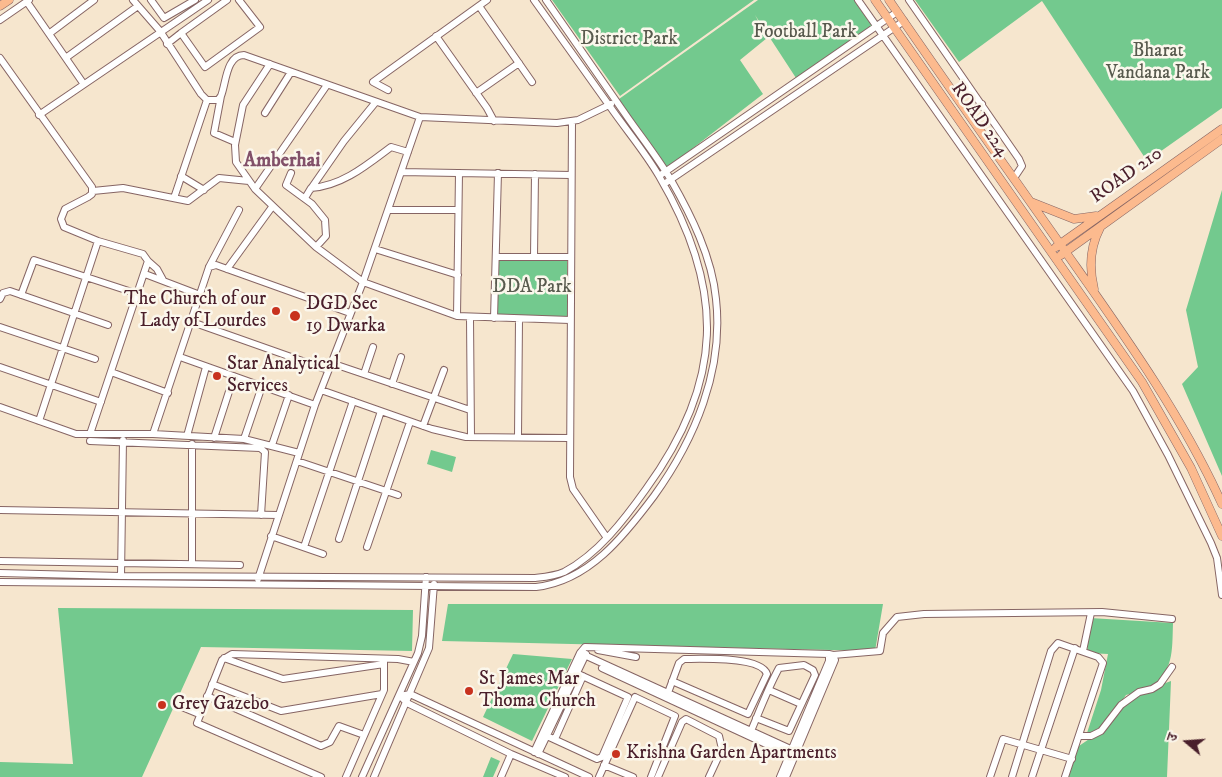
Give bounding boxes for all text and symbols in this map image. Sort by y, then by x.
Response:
park label: Football Park [753,22,857,44]
park label: District Park [580,29,678,51]
park label: Bharat Vandana Park [1106,41,1210,85]
street label: ROAD 224 [945,78,1013,162]
street label: ROAD 210 [1087,143,1167,209]
district label: Amberhai [244,150,320,174]
park label: DDA Park [492,277,572,299]
place label: The Church of our Lady of Lourdes [124,289,266,333]
place label: DGD Sec 19 Dwarka [306,294,385,338]
marker: The Church of our Lady of Lourdes [270,305,282,317]
marker: DGD Sec 19 Dwarka [288,309,302,323]
place label: Star Analytical Services [227,354,340,398]
marker: Star Analytical Services [211,370,223,382]
place label: St James Mar Thoma Church [479,669,596,713]
marker: St James Mar Thoma Church [463,685,475,697]
place label: Grey Gazebo [172,694,269,716]
marker: Grey Gazebo [156,699,168,711]
north arrow [1162,717,1212,767]
text: उ [1163,731,1182,744]
place label: Krishna Garden Apartments [626,743,837,765]
marker: Krishna Garden Apartments [610,748,622,760]

